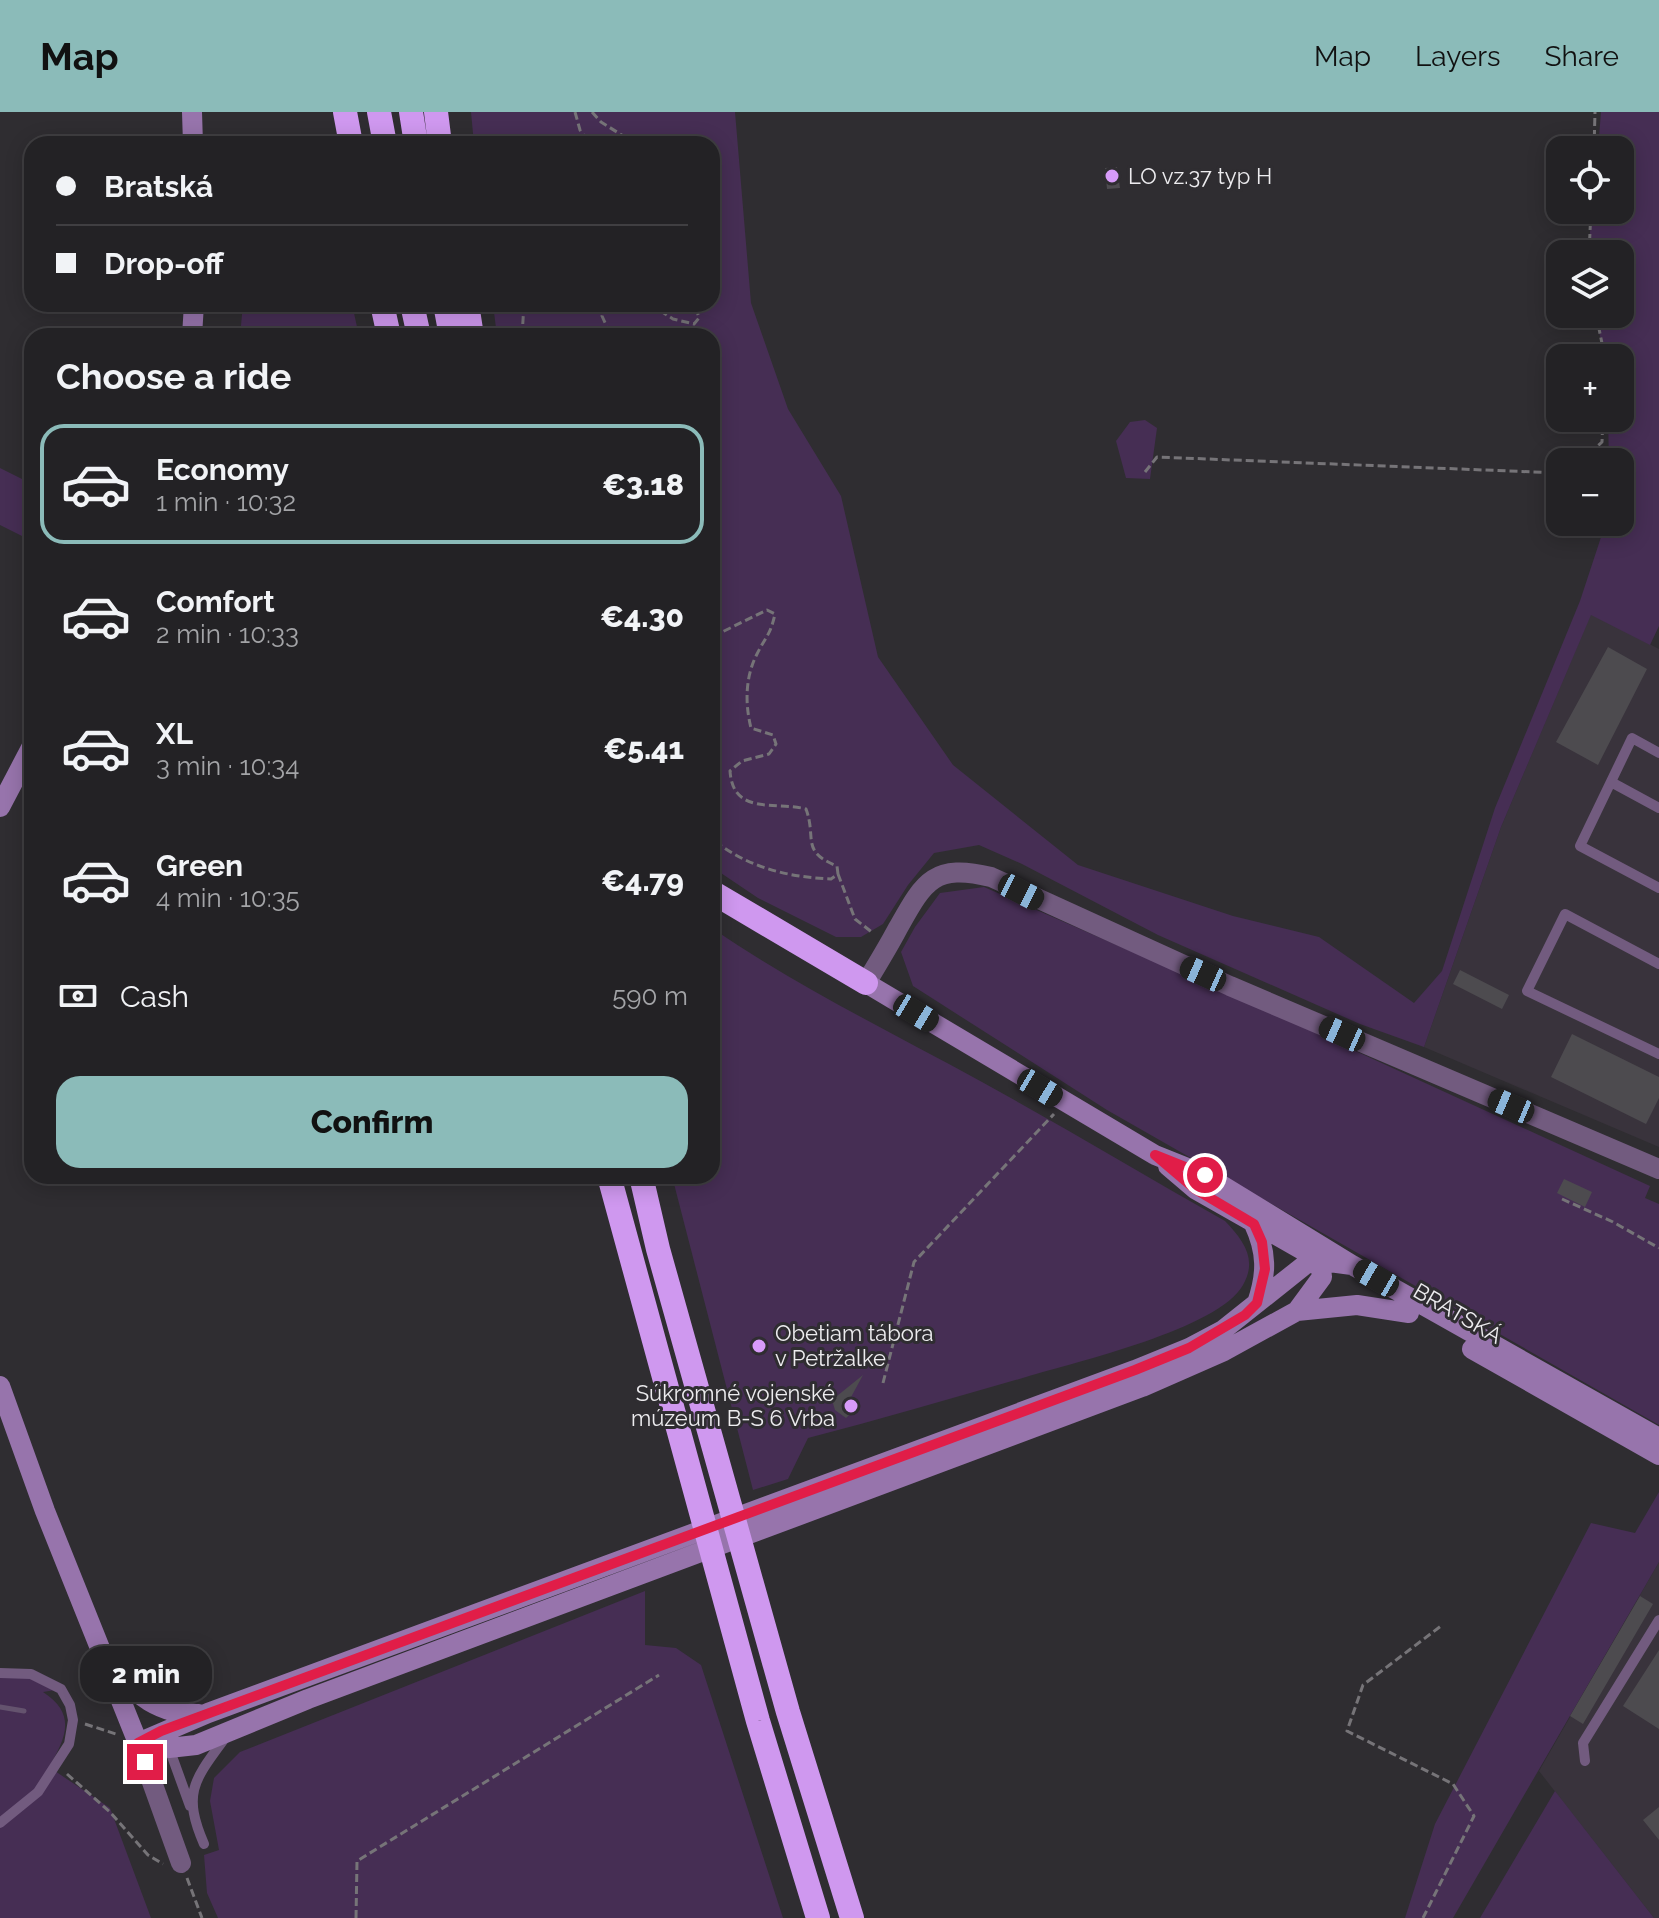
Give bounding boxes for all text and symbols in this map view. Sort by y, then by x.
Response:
text: Map [40,34,119,79]
text: Map [1314,40,1371,73]
text: Layers [1415,40,1501,73]
text: Share [1545,40,1619,73]
map controls [1546,136,1634,536]
button: locate [1546,136,1634,224]
place label: LO vz.37 typ H [1128,163,1272,189]
marker: LO vz.37 typ H [1103,167,1121,185]
text: Bratská [104,169,213,204]
button: layers [1546,240,1634,328]
text: Drop-off [104,246,224,281]
button: + [1546,344,1634,432]
text: Choose a ride [56,355,291,397]
icon: car [60,448,132,520]
button: − [1546,448,1634,536]
text: Economy [156,452,289,487]
text: €3.18 [602,467,684,502]
text: 1 min · 10:32 [156,487,296,517]
icon: car [60,580,132,652]
text: Comfort [156,584,275,619]
text: €4.30 [600,599,684,634]
text: 2 min · 10:33 [156,619,299,649]
icon: car [60,712,132,784]
text: XL [156,716,193,751]
text: €5.41 [603,731,684,766]
text: 3 min · 10:34 [156,751,299,781]
icon: car [60,844,132,916]
text: Green [156,848,243,883]
text: €4.79 [601,863,684,898]
car [994,870,1048,914]
text: 4 min · 10:35 [156,883,300,913]
car [1176,953,1230,995]
icon: cash [56,974,100,1018]
text: Cash [120,979,189,1014]
text: 590 m [612,981,688,1011]
car [889,990,943,1036]
car [1315,1013,1369,1055]
car [1013,1065,1067,1111]
button: Confirm [56,1076,688,1168]
car [1484,1086,1538,1126]
route start [1187,1157,1223,1193]
car [1349,1256,1403,1300]
street label: BRATSKÁ [1409,1277,1507,1349]
place label: Obetiam tábora v Petržalke [775,1320,934,1371]
marker: Obetiam tábora v Petržalke [750,1337,768,1355]
place label: Súkromné vojenské múzeum B-S 6 Vrba [631,1380,835,1431]
marker: Súkromné vojenské múzeum B-S 6 Vrba [842,1397,860,1415]
callout: 2 min [79,1646,211,1702]
text: 2 min [112,1659,180,1689]
route end [127,1744,163,1780]

